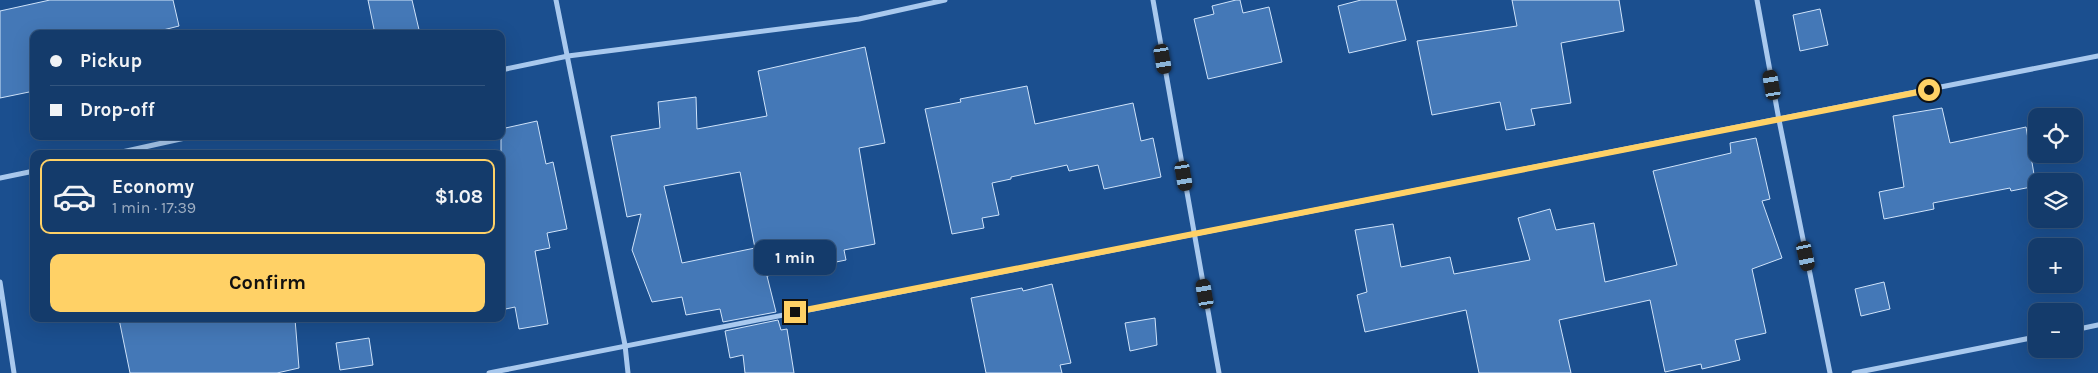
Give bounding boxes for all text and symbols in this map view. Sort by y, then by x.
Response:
car [1153,43,1172,75]
text: Pickup [80,50,142,72]
car [1762,69,1781,101]
route start [1918,79,1940,101]
text: Drop-off [80,99,155,121]
map controls [2028,108,2083,358]
button: locate [2028,108,2083,163]
car [1174,160,1193,192]
button: layers [2028,173,2083,228]
icon: car [52,174,97,219]
text: Economy [112,176,194,198]
text: $1.08 [435,186,483,208]
text: 1 min · 17:39 [112,198,196,217]
button: + [2028,238,2083,293]
callout: 1 min [754,240,836,274]
car [1795,240,1816,272]
text: 1 min [775,248,815,267]
button: Confirm [50,254,485,312]
car [1195,278,1214,310]
route end [784,301,806,323]
button: − [2028,303,2083,358]

